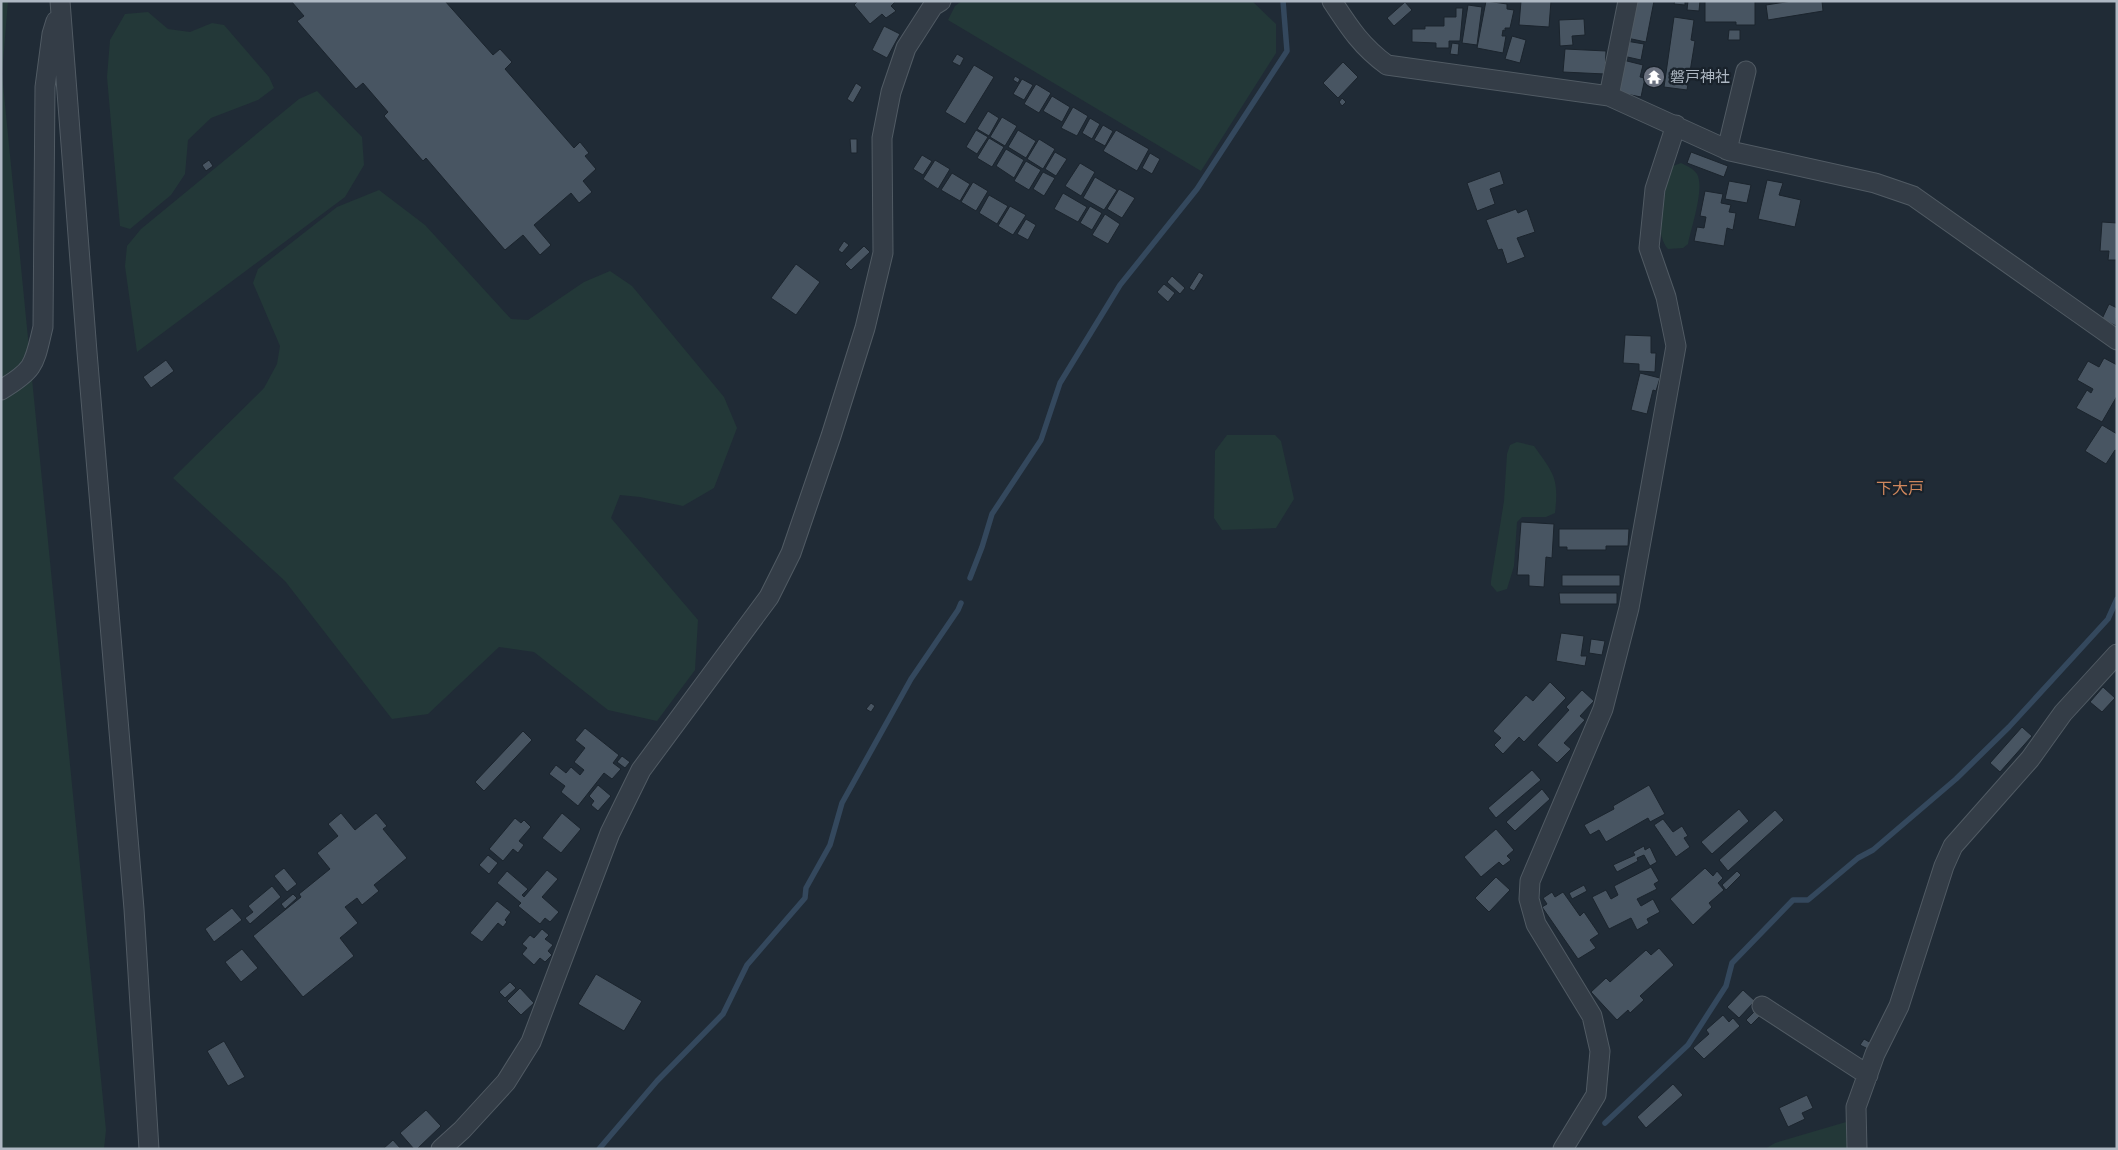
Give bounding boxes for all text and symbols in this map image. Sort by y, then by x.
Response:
temple icon: 磐戸神社 [1642,65,1666,89]
place label: 磐戸神社 [1670,67,1730,86]
district label: 下大戸 [1876,478,1924,498]

